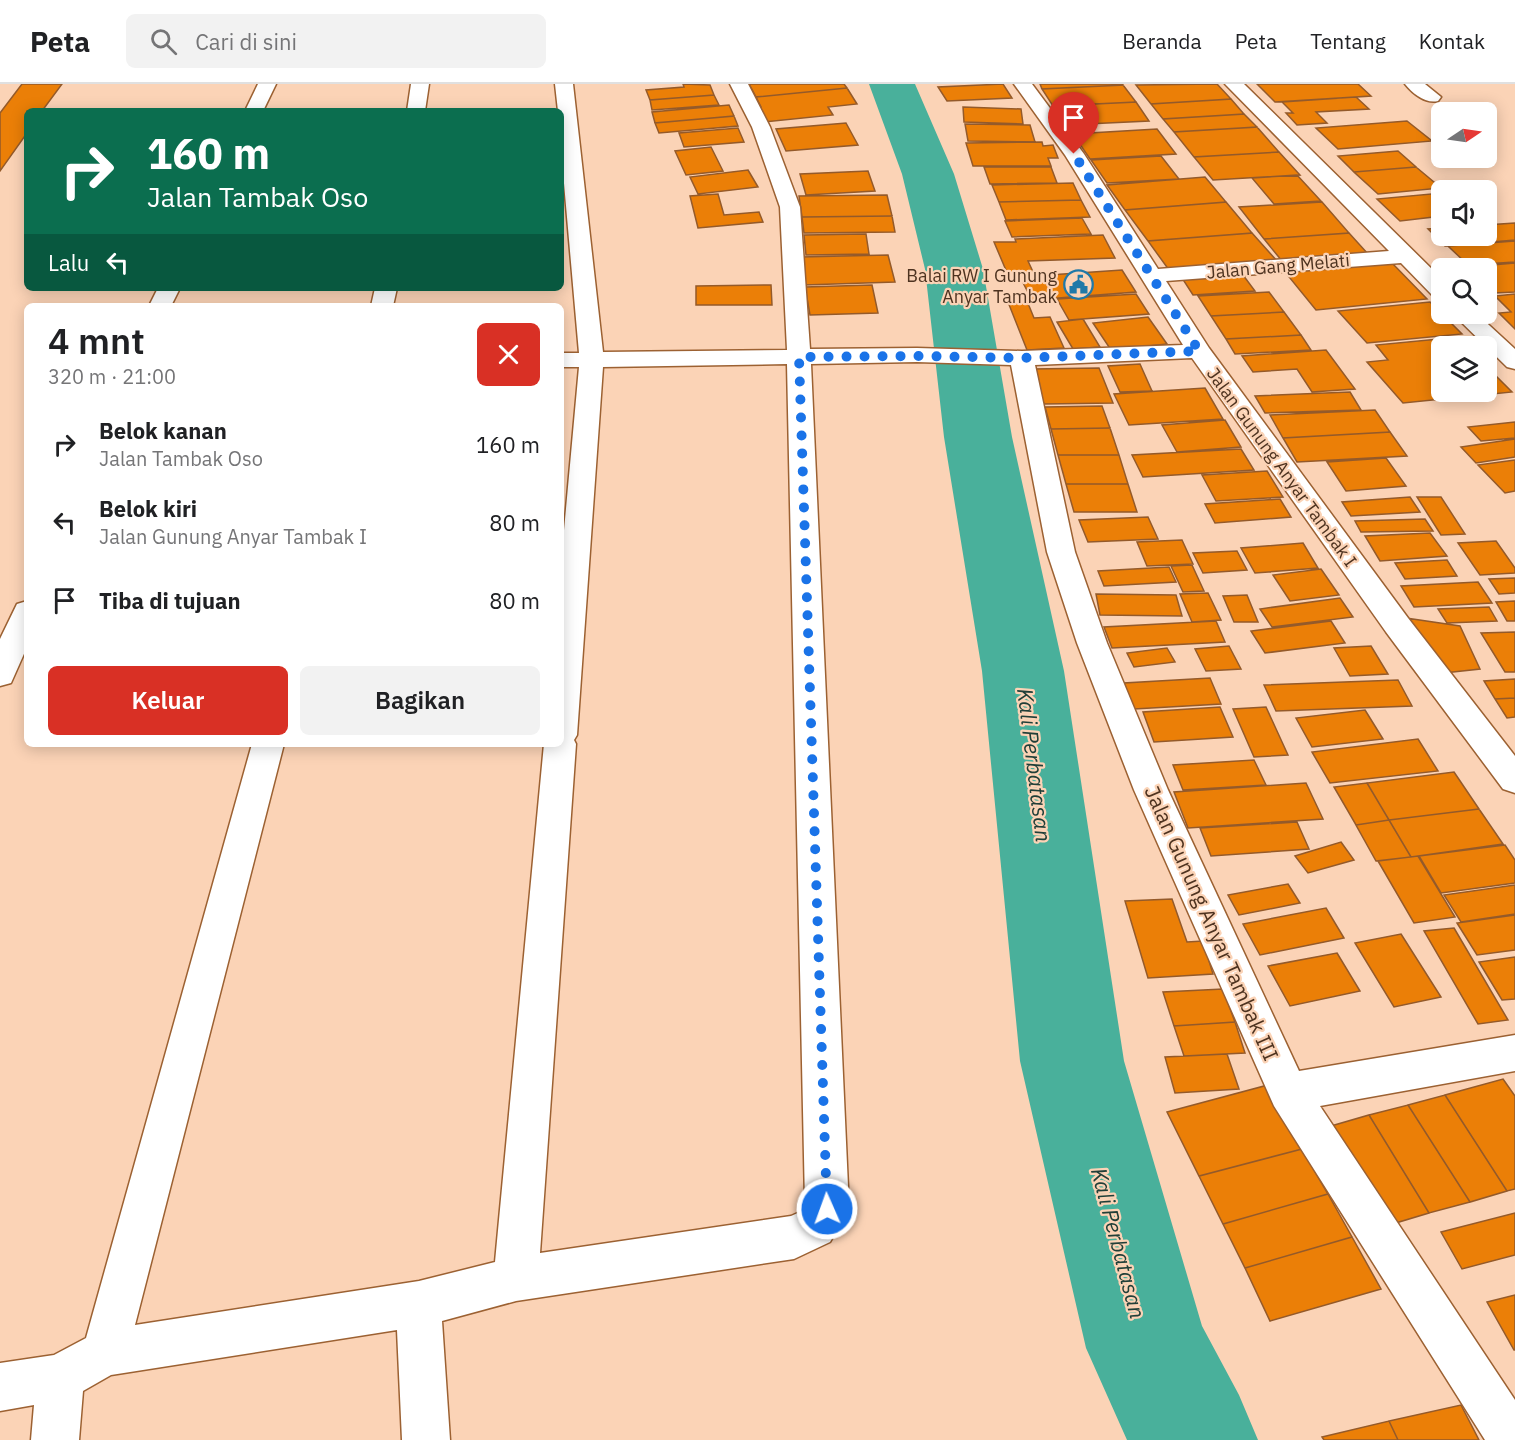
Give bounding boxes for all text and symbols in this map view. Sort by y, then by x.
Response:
search box [126,14,546,68]
text: Peta [30,23,90,60]
icon: search [147,25,180,58]
text: Cari di sini [195,27,297,56]
text: Beranda [1122,27,1202,55]
text: Peta [1235,27,1277,55]
text: Tentang [1310,27,1386,55]
text: Kontak [1419,27,1485,55]
pin [1048,92,1099,154]
icon: arrive [1057,101,1090,134]
north arrow [1431,102,1497,168]
map controls [1431,102,1497,402]
text: 160 m [147,126,270,181]
icon: right [48,132,126,210]
text: Jalan Tambak Oso [147,179,368,214]
button: sound [1431,180,1497,246]
icon: left [101,246,134,279]
text: Lalu [48,248,89,277]
street label: Jalan Gang Melati [1205,248,1351,284]
button: search [1431,258,1497,324]
place label: Balai RW I Gunung Anyar Tambak [906,264,1058,308]
public building icon: Balai RW I Gunung Anyar Tambak [1062,269,1094,301]
text: 4 mnt [48,317,145,364]
button: close [477,323,540,386]
button: layers [1431,336,1497,402]
text: 320 m · 21:00 [48,363,176,390]
street label: Jalan Gunung Anyar Tambak I [1202,363,1362,571]
text: Belok kanan [99,416,227,445]
icon: right [48,428,81,461]
text: 160 m [476,430,540,459]
text: Jalan Tambak Oso [99,445,263,472]
text: Belok kiri [99,494,197,523]
icon: left [48,506,81,539]
text: 80 m [489,508,540,537]
text: Jalan Gunung Anyar Tambak I [99,523,367,550]
icon: arrive [48,584,81,617]
text: Tiba di tujuan [99,586,241,615]
text: 80 m [489,586,540,615]
button: Keluar [48,666,288,735]
button: Bagikan [300,666,540,735]
water label: Kali Perbatasan [1011,686,1059,844]
street label: Jalan Gunung Anyar Tambak III [1139,781,1285,1065]
water label: Kali Perbatasan [1085,1164,1153,1322]
position arrow [795,1177,859,1241]

